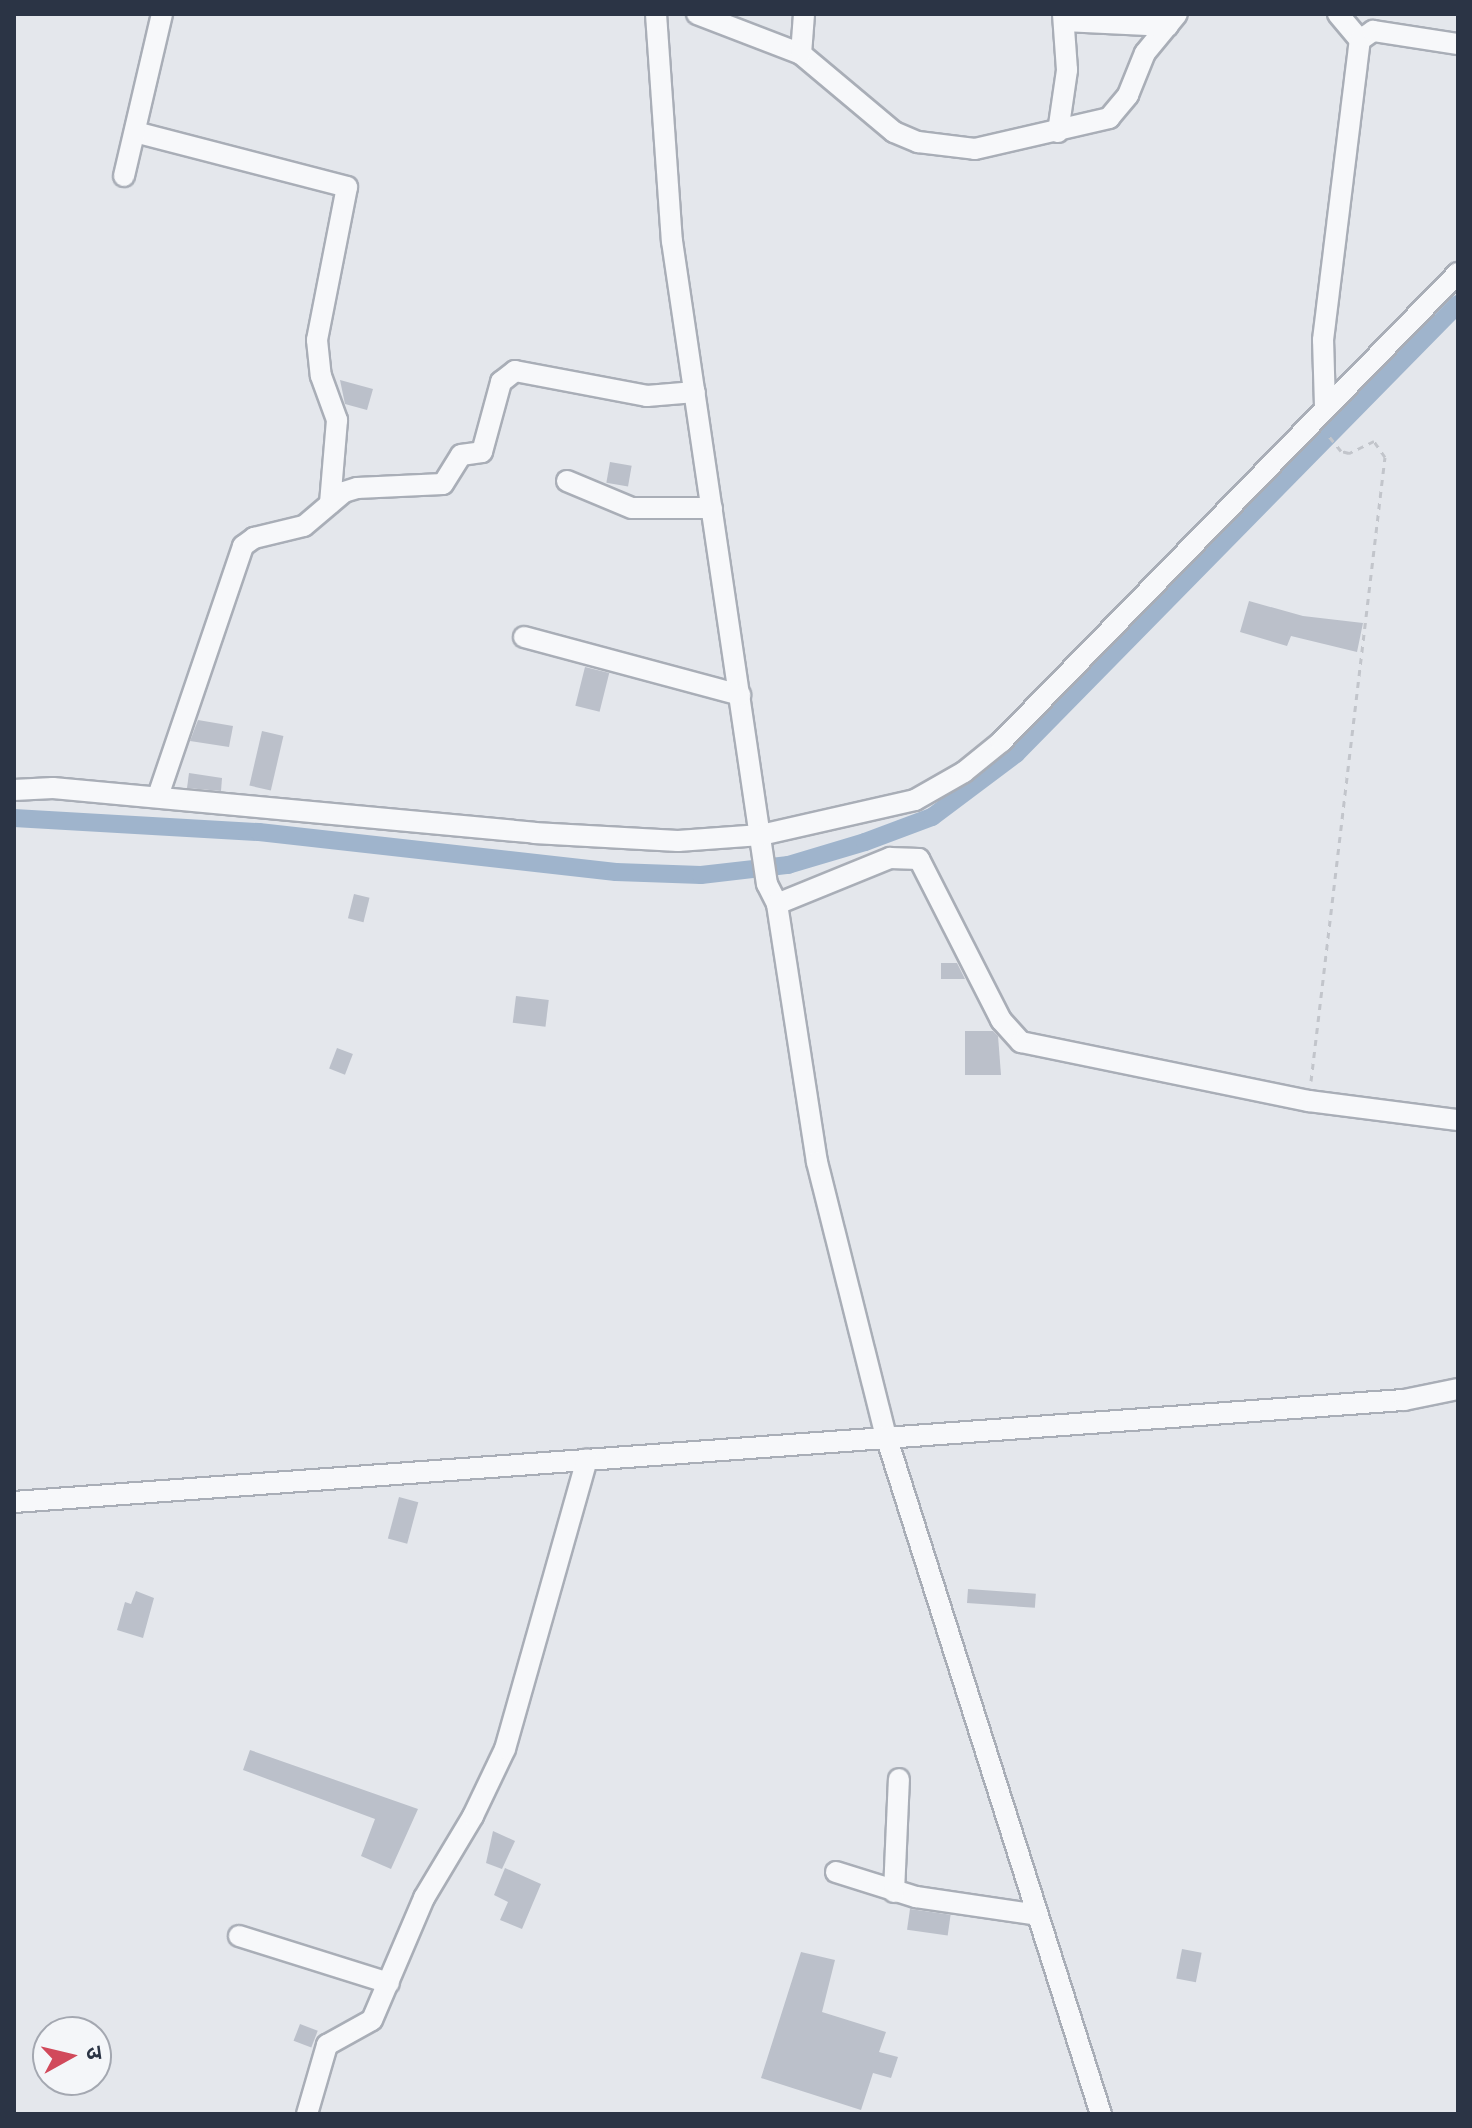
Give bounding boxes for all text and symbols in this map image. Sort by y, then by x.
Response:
north arrow [32,2016,112,2096]
text: उ [80,2045,109,2061]

